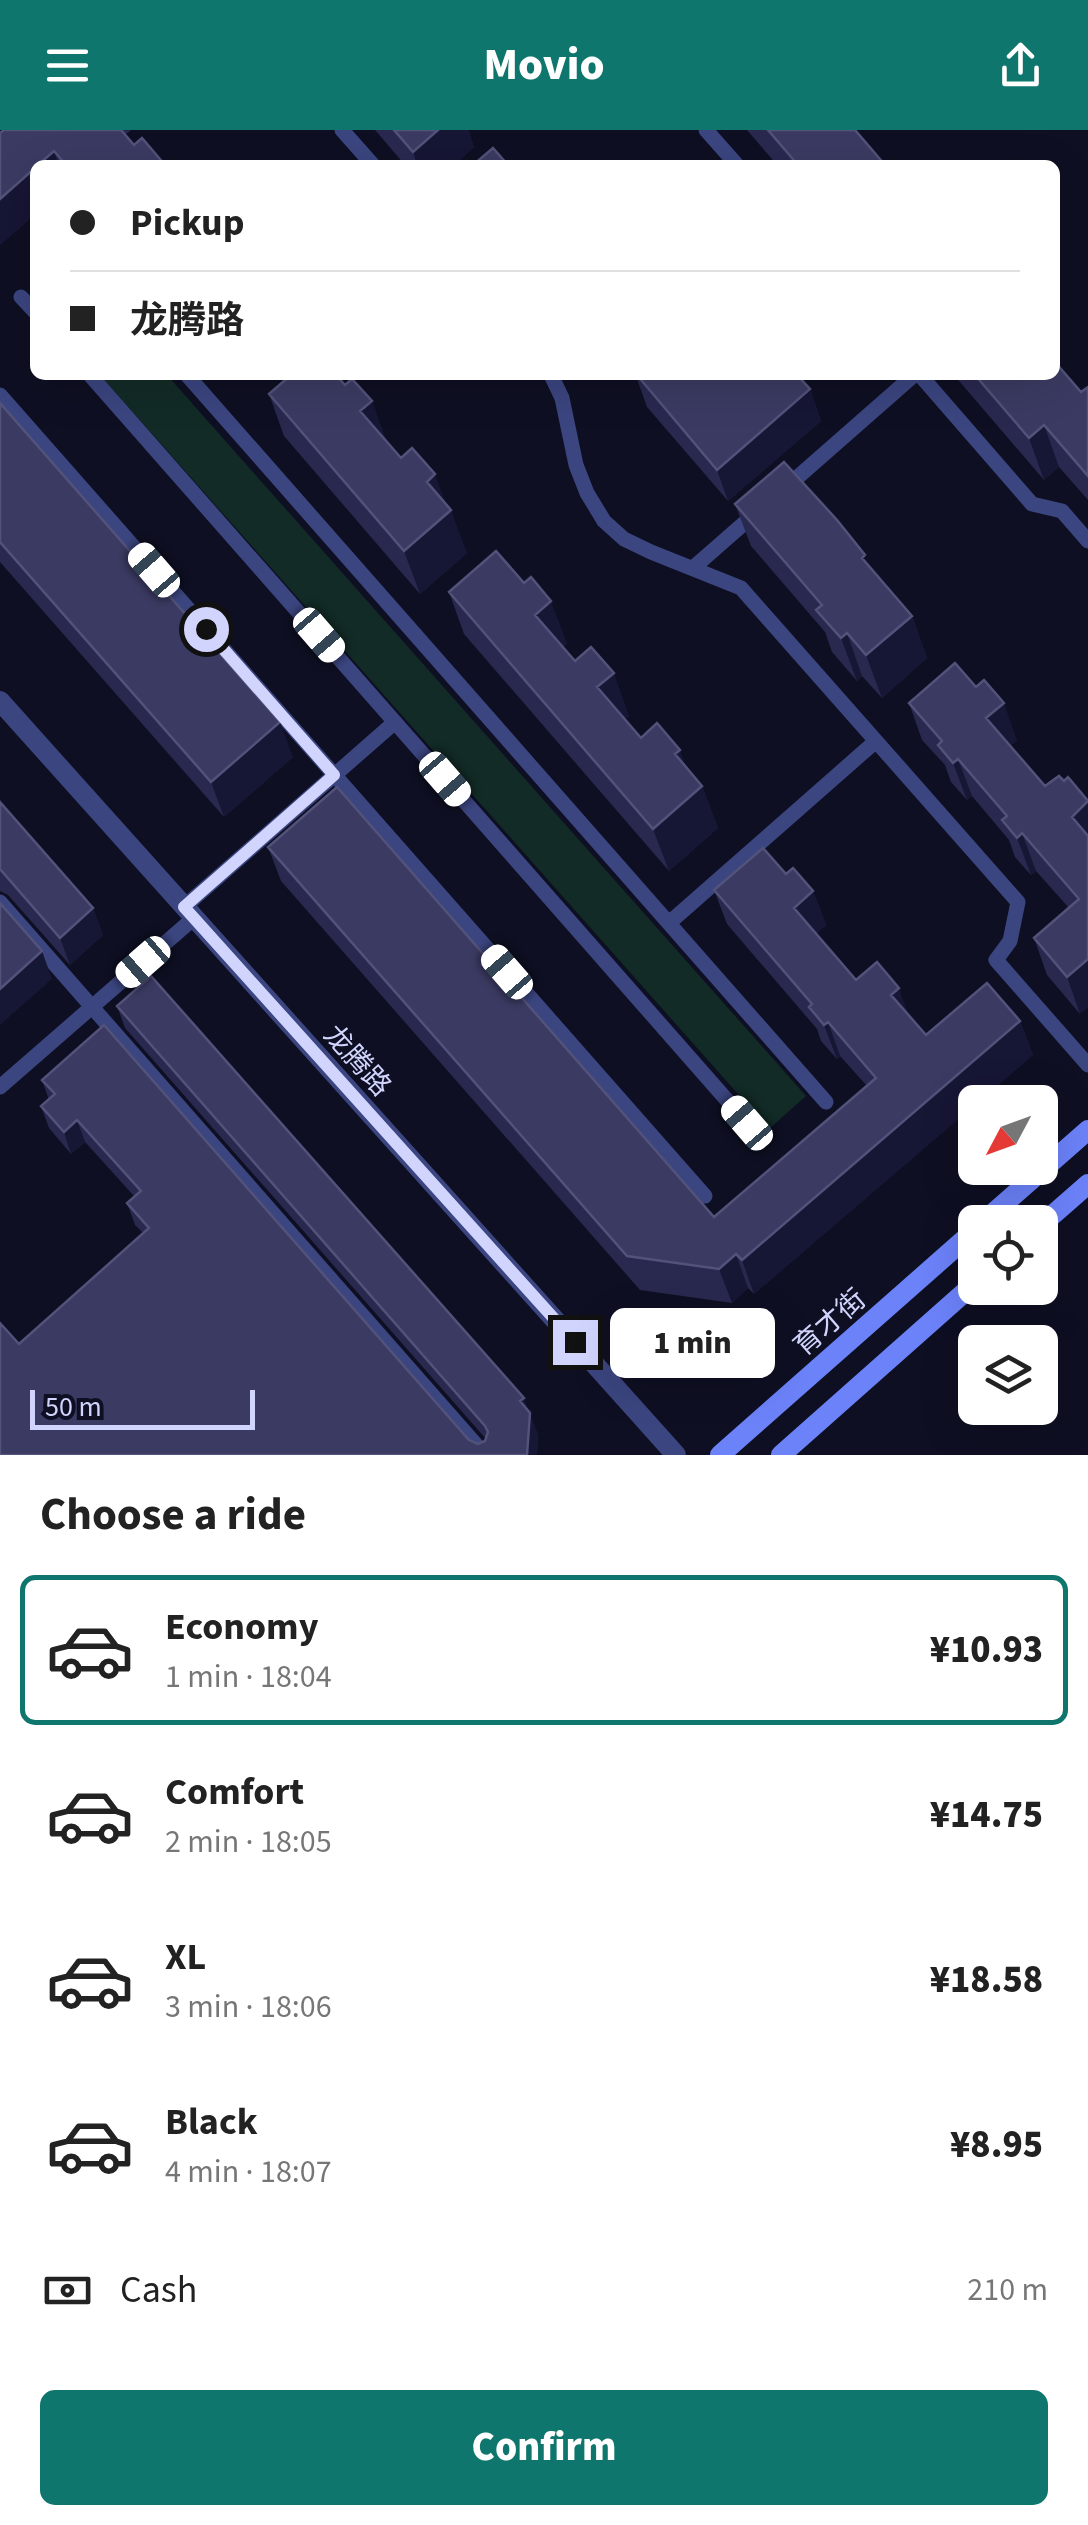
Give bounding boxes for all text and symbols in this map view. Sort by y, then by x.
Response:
text: Movio [483,33,605,97]
icon: menu [40,38,95,93]
icon: share [993,38,1048,93]
text: Pickup [130,196,244,250]
text: 龙腾路 [130,294,244,348]
car [123,538,185,602]
car [288,603,350,667]
route start [184,607,229,652]
car [414,747,476,811]
car [111,931,175,993]
car [476,940,538,1004]
street label: 龙腾路 [314,1016,400,1105]
north arrow [958,1085,1058,1185]
map controls [958,1085,1058,1425]
car [716,1091,778,1155]
button: locate [958,1205,1058,1305]
street label: 育才街 [785,1280,874,1365]
callout: 1 min [610,1307,775,1377]
route end [553,1320,598,1365]
text: 1 min [653,1320,732,1366]
button: layers [958,1325,1058,1425]
scale bar [30,1385,255,1430]
text: 50 m [45,1387,102,1427]
text: Choose a ride [40,1483,306,1547]
text: Economy [165,1600,318,1654]
icon: car [45,1605,135,1695]
text: ¥10.93 [930,1623,1043,1677]
text: 1 min · 18:04 [165,1654,332,1700]
text: Comfort [165,1765,304,1819]
icon: car [45,1770,135,1860]
text: ¥14.75 [930,1788,1043,1842]
text: 2 min · 18:05 [165,1819,332,1865]
text: XL [165,1930,206,1984]
icon: car [45,1935,135,2025]
text: ¥18.58 [930,1953,1043,2007]
text: 3 min · 18:06 [165,1984,332,2030]
text: Black [165,2095,258,2149]
icon: car [45,2100,135,2190]
text: ¥8.95 [950,2118,1043,2172]
text: 4 min · 18:07 [165,2149,332,2195]
icon: cash [40,2263,95,2318]
text: Cash [120,2263,197,2317]
text: 210 m [967,2267,1048,2313]
button: Confirm [40,2390,1048,2505]

